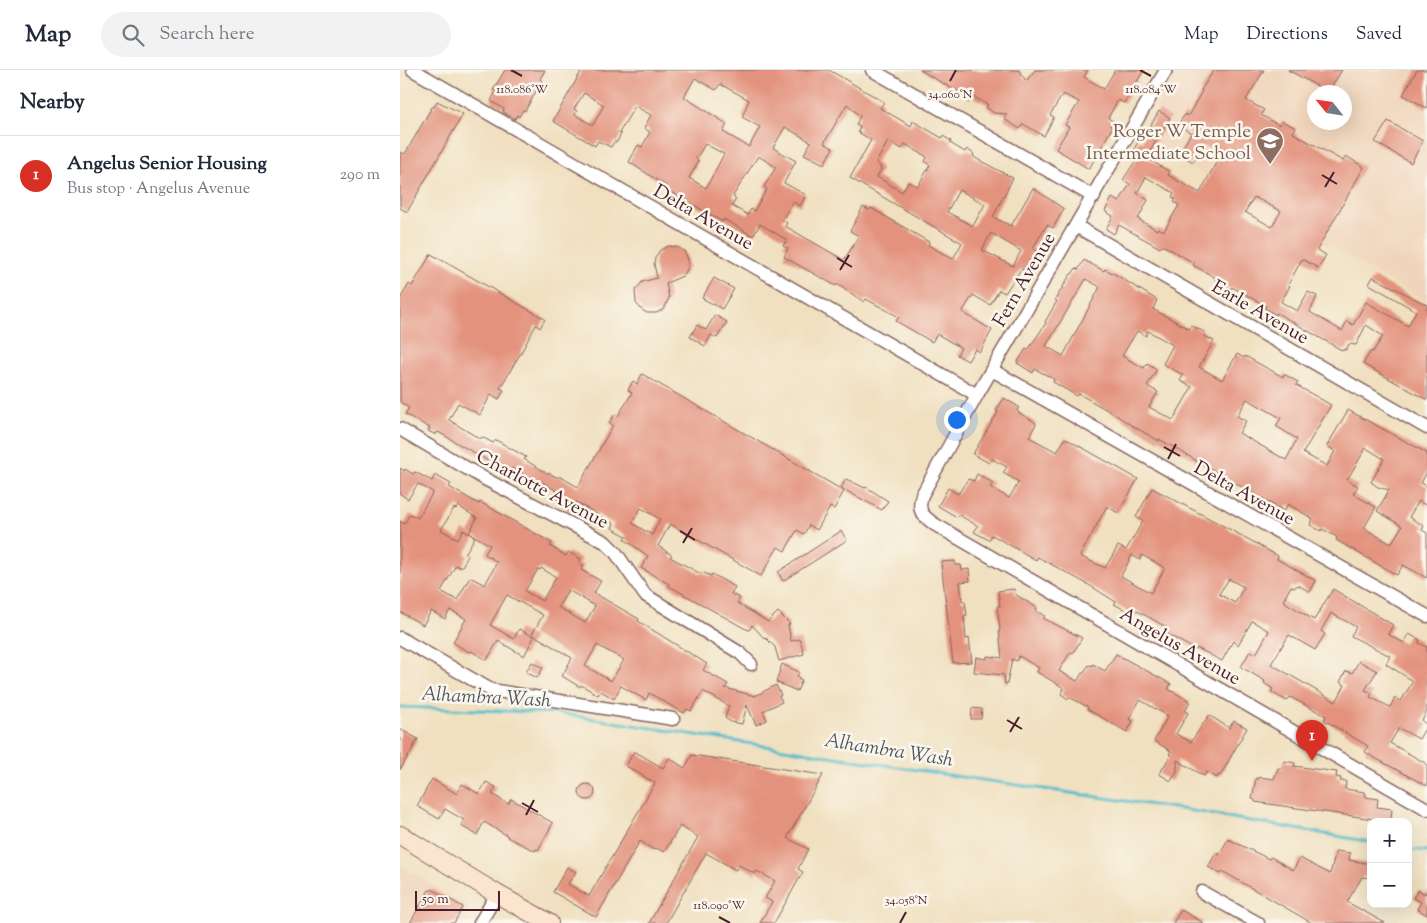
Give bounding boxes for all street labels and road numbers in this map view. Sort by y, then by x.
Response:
street label: Delta Avenue [648,179,758,258]
street label: Fern Avenue [987,228,1063,332]
street label: Earle Avenue [1206,274,1314,352]
street label: Charlotte Avenue [471,444,613,537]
street label: Delta Avenue [1188,455,1299,533]
street label: Angelus Avenue [1114,602,1245,693]

